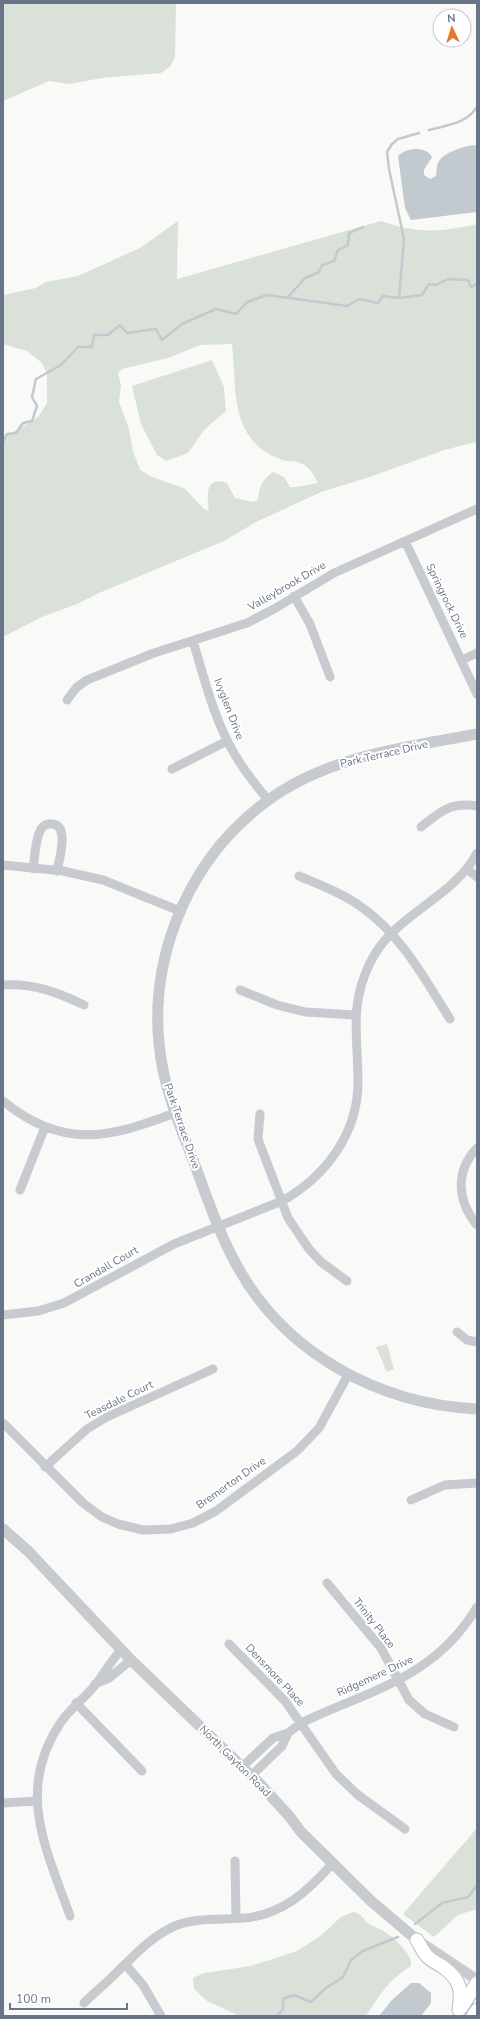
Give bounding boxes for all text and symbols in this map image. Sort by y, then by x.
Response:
north arrow [432,8,472,48]
text: N [447,11,456,26]
street label: Valleybrook Drive [244,558,329,615]
street label: Springrock Drive [422,561,472,641]
street label: Ivyglen Drive [210,676,248,742]
street label: Park Terrace Drive [339,737,430,771]
street label: Park Terrace Drive [160,1081,204,1171]
street label: Crandall Court [71,1242,141,1292]
street label: Teasdale Court [82,1377,156,1423]
street label: Bremerton Drive [193,1453,269,1513]
street label: Trinity Place [350,1595,399,1652]
street label: Densmore Place [242,1640,308,1710]
street label: Ridgemere Drive [334,1652,416,1700]
street label: North Gayton Road [196,1722,274,1800]
scale bar [10,1985,127,2011]
text: 100 m [16,1991,51,2007]

